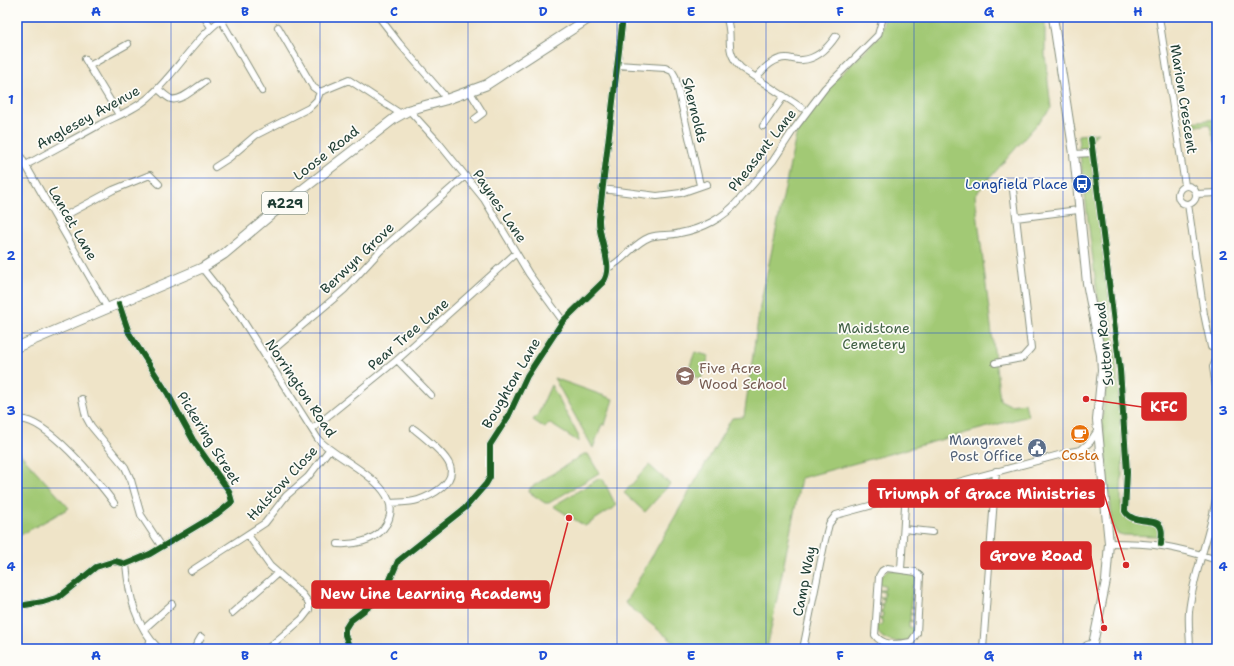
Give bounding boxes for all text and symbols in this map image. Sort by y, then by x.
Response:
text: A [91,3,101,20]
text: B [241,3,249,20]
text: C [390,3,398,20]
text: D [538,3,548,20]
text: E [687,3,696,20]
text: F [836,3,844,20]
text: G [984,3,995,20]
text: H [1133,3,1143,20]
street label: Marion Crescent [1166,43,1202,155]
street label: Shernolds [678,75,712,145]
street label: Anglesey Avenue [33,81,143,153]
text: 1 [8,91,14,108]
text: 1 [1220,91,1226,108]
street label: Pheasant Lane [724,105,800,195]
street label: Loose Road [289,122,363,184]
street label: Paynes Lane [469,166,531,246]
bus stop icon: Longfield Place [1071,173,1093,195]
place label: Longfield Place [965,175,1068,193]
street label: Lancet Lane [44,183,102,263]
road number: A229 [262,192,308,214]
street label: Berwyn Grove [316,218,398,298]
text: 2 [6,247,16,264]
text: 2 [1218,247,1228,264]
street label: Pear Tree Lane [364,294,452,374]
street label: Sutton Road [1091,301,1117,387]
park label: Maidstone Cemetery [838,319,910,353]
street label: Boughton Lane [478,334,544,432]
street label: Norrington Road [262,336,341,441]
place label: Five Acre Wood School [699,359,787,393]
school or university icon: Five Acre Wood School [674,365,696,387]
street label: Pickering Street [173,388,245,488]
callout: KFC [1142,393,1186,420]
text: KFC [1150,397,1178,417]
text: 3 [6,402,16,419]
text: 3 [1218,402,1228,419]
cafe icon: Costa [1069,423,1091,445]
place label: Mangravet Post Office [949,431,1023,465]
public building icon: Mangravet Post Office [1026,437,1048,459]
street label: Halstow Close [243,442,321,524]
place label: Costa [1061,446,1099,464]
callout: Triumph of Grace Ministries [869,480,1104,507]
text: Triumph of Grace Ministries [876,484,1096,504]
callout: Grove Road [981,542,1091,569]
street label: Camp Way [788,544,820,618]
text: Grove Road [989,546,1083,566]
text: 4 [6,558,16,575]
text: 4 [1218,558,1228,575]
callout: New Line Learning Academy [312,581,549,608]
text: New Line Learning Academy [320,584,542,604]
text: A [91,647,101,664]
text: B [241,647,249,664]
text: C [390,647,398,664]
text: D [538,647,548,664]
text: E [687,647,696,664]
text: F [836,647,844,664]
text: G [984,647,995,664]
text: H [1133,647,1143,664]

